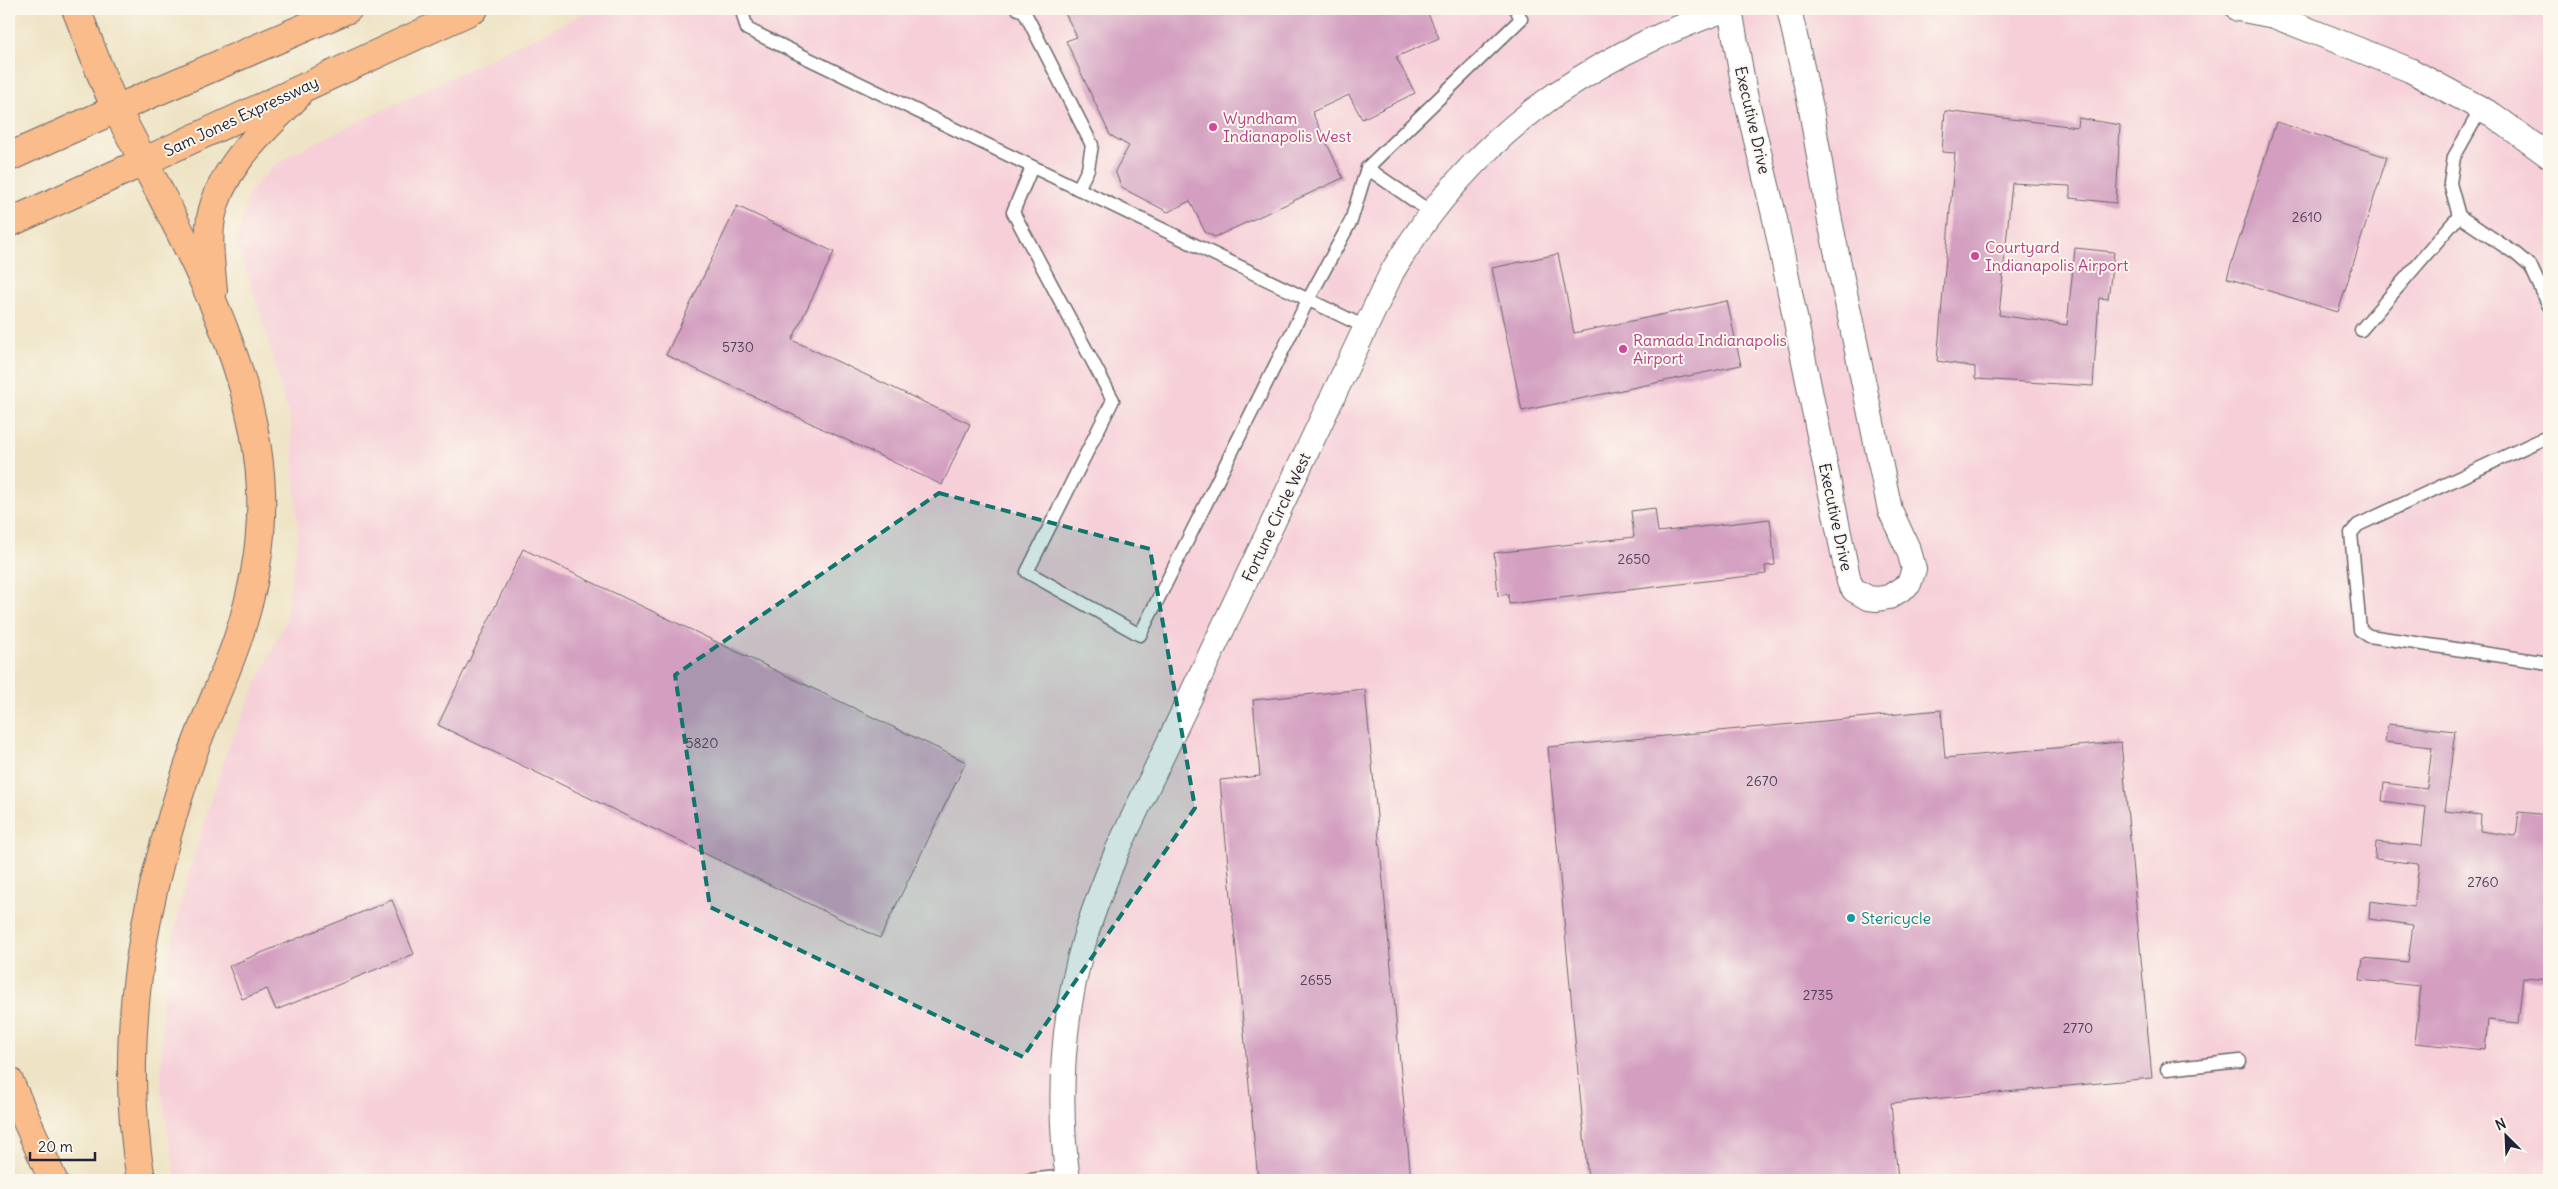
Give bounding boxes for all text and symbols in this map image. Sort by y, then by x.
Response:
street label: Executive Drive [1731,64,1775,176]
street label: Sam Jones Expressway [161,71,321,161]
place label: Wyndham Indianapolis West [1223,108,1352,146]
marker: Wyndham Indianapolis West [1207,121,1219,133]
house number: 2610 [2292,208,2322,226]
place label: Courtyard Indianapolis Airport [1985,237,2129,275]
marker: Courtyard Indianapolis Airport [1969,250,1981,262]
place label: Ramada Indianapolis Airport [1633,330,1787,368]
house number: 5730 [722,338,754,356]
marker: Ramada Indianapolis Airport [1617,343,1629,355]
street label: Fortune Circle West [1237,449,1315,585]
street label: Executive Drive [1815,461,1857,573]
house number: 2650 [1617,550,1651,568]
house number: 5820 [686,734,719,752]
house number: 2670 [1746,772,1778,790]
house number: 2760 [2467,873,2499,891]
place label: Stericycle [1861,908,1931,928]
marker: Stericycle [1845,912,1857,924]
house number: 2655 [1300,971,1332,989]
house number: 2735 [1803,986,1833,1004]
house number: 2770 [2063,1019,2093,1037]
north arrow [2480,1112,2530,1162]
text: N [2493,1114,2509,1134]
scale bar [30,1129,95,1161]
text: 20 m [38,1137,73,1156]

